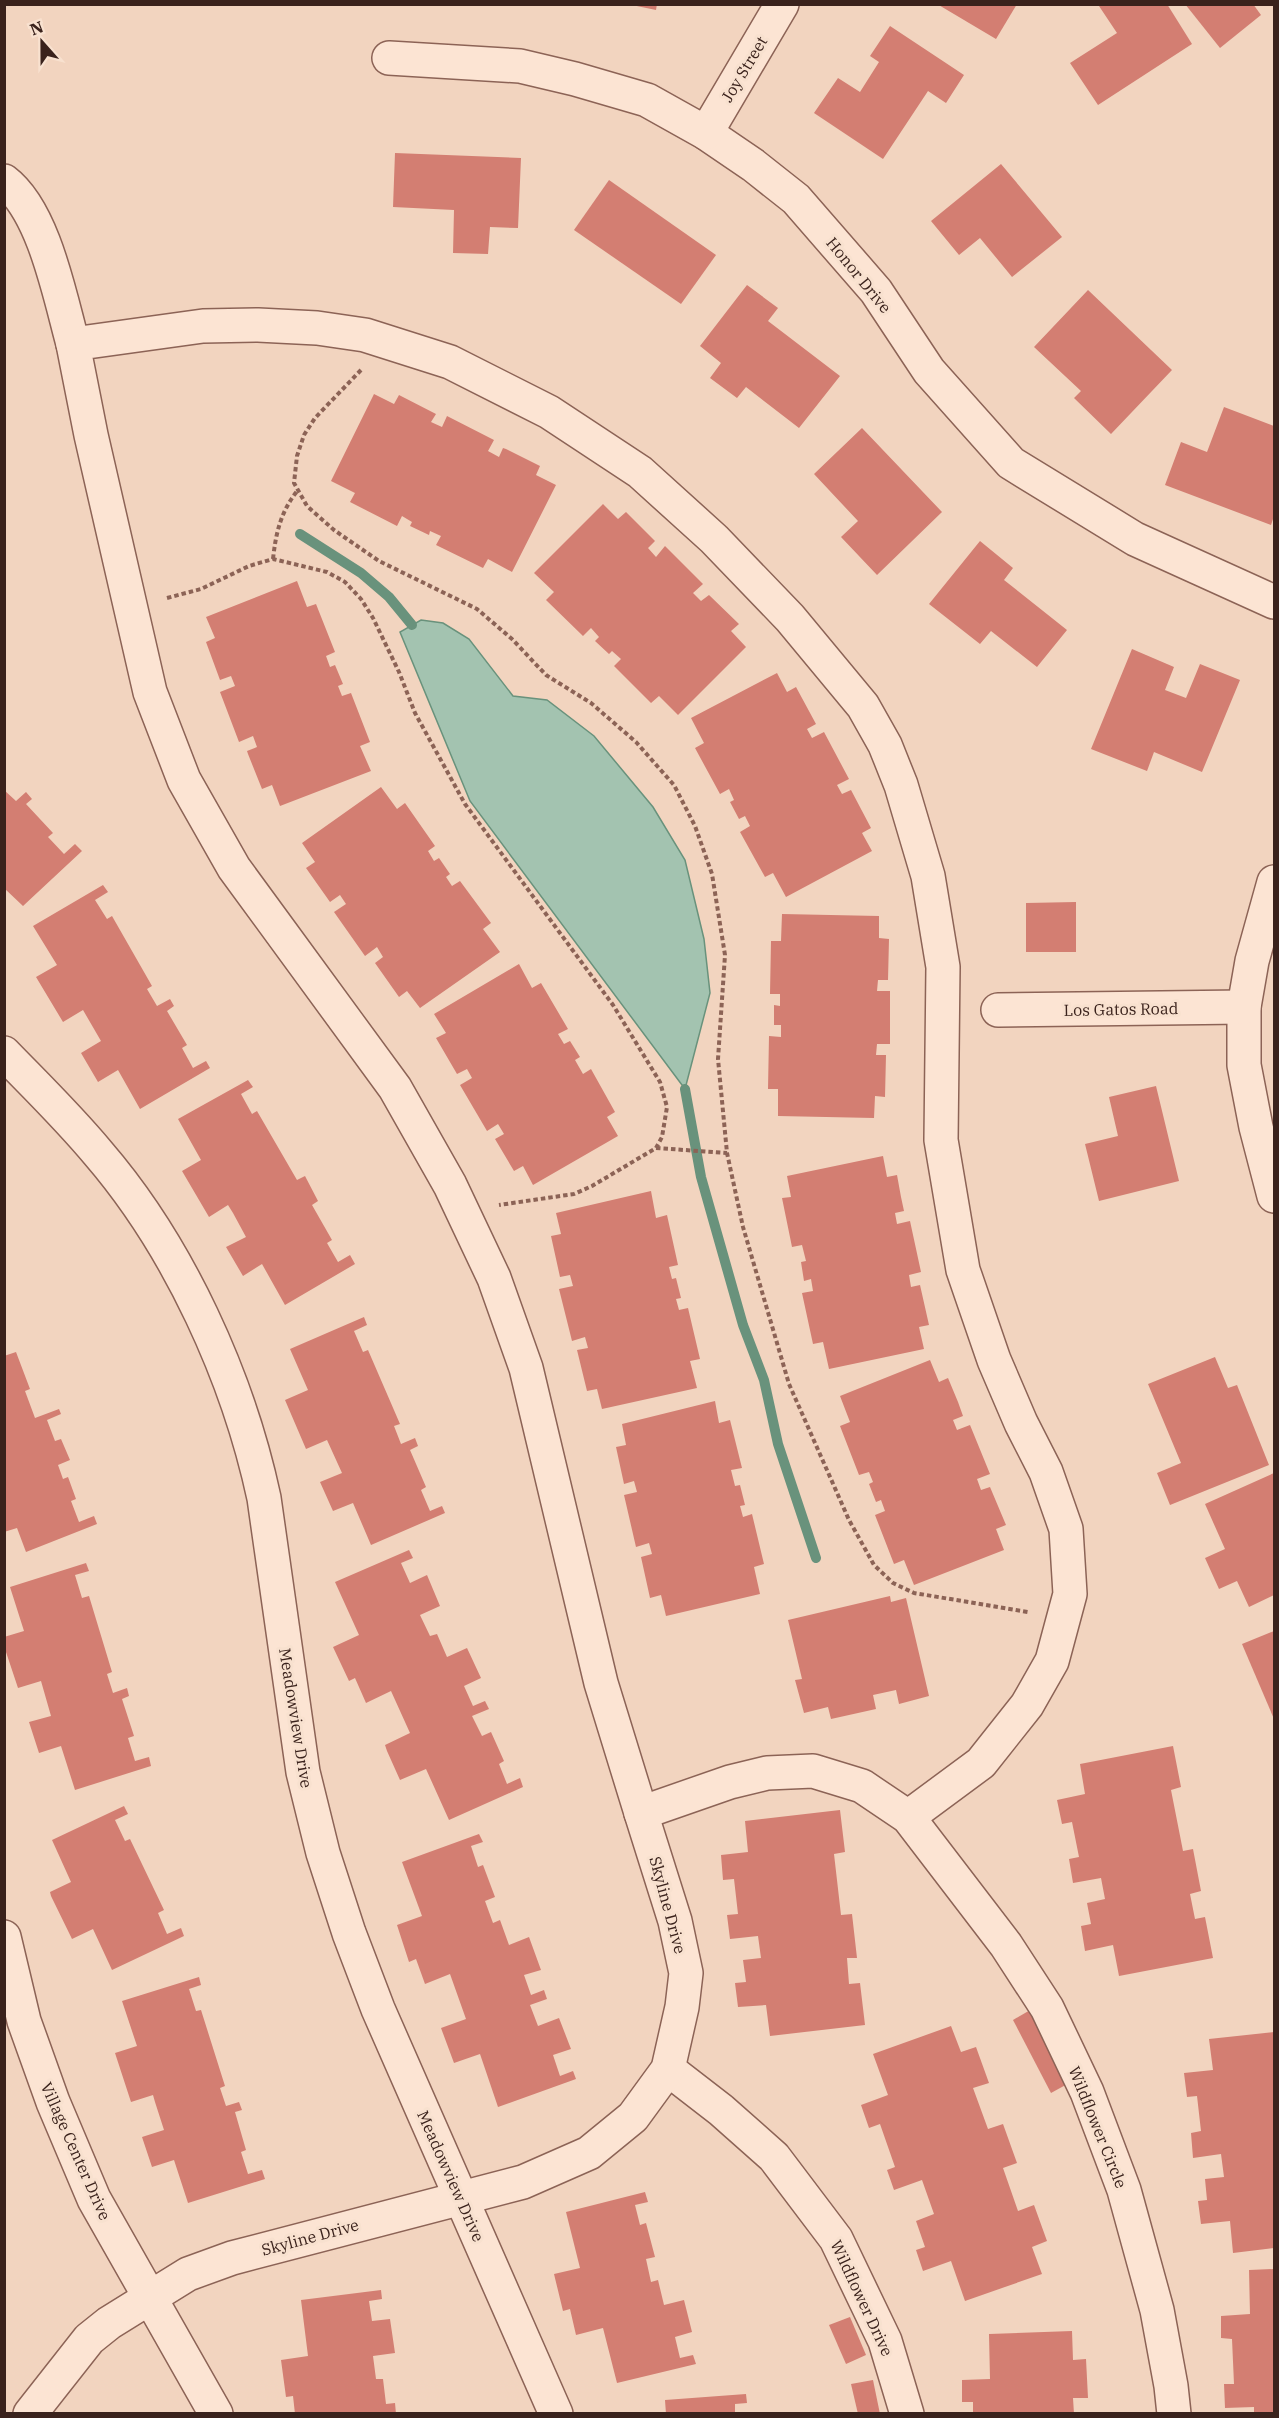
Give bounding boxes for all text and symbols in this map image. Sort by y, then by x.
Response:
north arrow [12,12,72,72]
text: N [27,16,46,40]
street label: Joy Street [717,32,772,106]
street label: Honor Drive [822,233,896,317]
street label: Los Gatos Road [1063,998,1179,1020]
street label: Meadowview Drive [275,1647,317,1789]
street label: Skyline Drive [645,1854,691,1956]
street label: Wildflower Circle [1064,2063,1132,2191]
street label: Village Center Drive [37,2079,115,2223]
street label: Meadowview Drive [413,2107,489,2245]
street label: Skyline Drive [259,2214,361,2260]
street label: Wildflower Drive [826,2237,898,2359]

